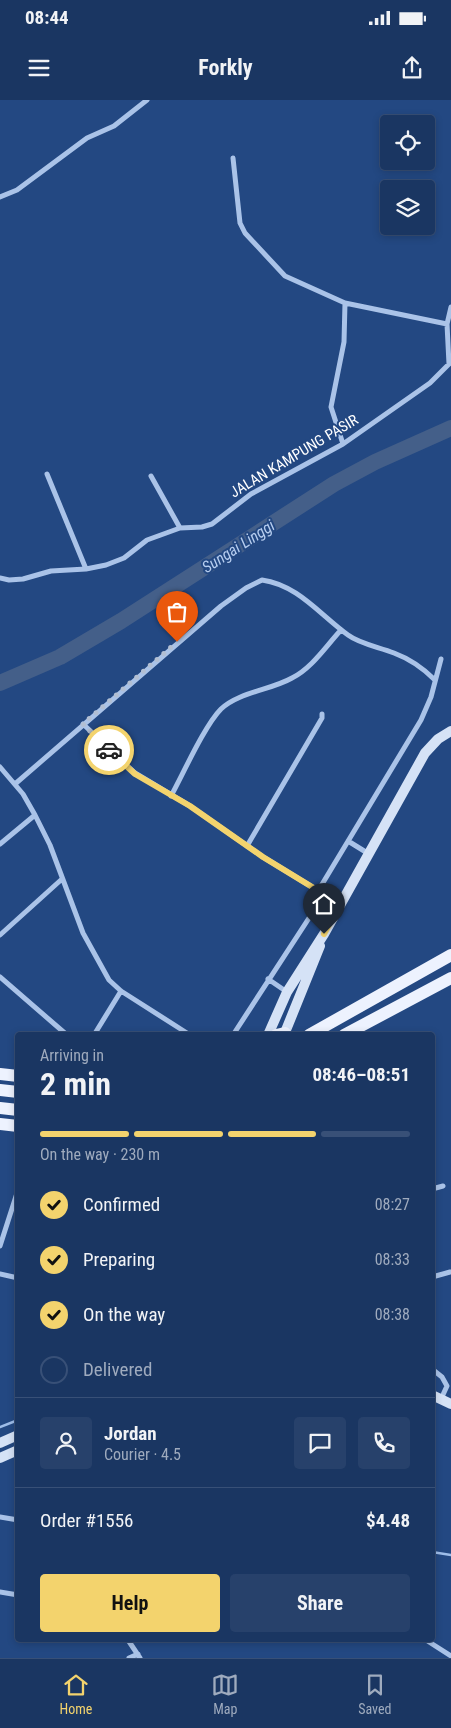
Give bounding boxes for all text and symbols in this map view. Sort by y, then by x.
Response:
text: 08:44 [25,6,69,29]
icon: menu [25,54,53,82]
icon: share [398,54,426,82]
text: Forkly [198,55,253,80]
map controls [380,115,435,235]
button: locate [380,115,435,170]
button: layers [380,180,435,235]
street label: JALAN KAMPUNG PASIR [227,411,361,501]
water label: Sungai Linggi [198,516,278,577]
pin [156,591,198,642]
icon: bag [163,598,191,626]
courier [84,725,134,775]
icon: car [95,736,123,764]
pin [303,883,345,934]
icon: home [310,890,338,918]
text: Arriving in [40,1046,104,1065]
text: 08:46–08:51 [312,1063,410,1086]
text: 2 min [40,1065,111,1103]
text: On the way · 230 m [40,1145,160,1164]
icon: check [40,1191,68,1219]
text: Confirmed [83,1193,160,1216]
text: 08:27 [375,1195,410,1214]
icon: check [40,1246,68,1274]
text: Preparing [83,1248,155,1271]
text: 08:33 [375,1250,410,1269]
icon: check [40,1301,68,1329]
text: On the way [83,1303,165,1326]
text: 08:38 [375,1305,410,1324]
text: Delivered [83,1358,152,1381]
button: person [40,1417,92,1469]
button: chat [294,1417,346,1469]
button: phone [358,1417,410,1469]
text: Jordan [104,1422,157,1445]
text: Courier · 4.5 [104,1445,181,1464]
text: Order #1556 [40,1509,133,1532]
text: $4.48 [366,1509,410,1532]
button: Help [40,1574,220,1632]
button: Share [230,1574,410,1632]
tab: Home [59,1671,92,1717]
tab: Map [211,1671,239,1717]
tab: Saved [358,1671,392,1717]

